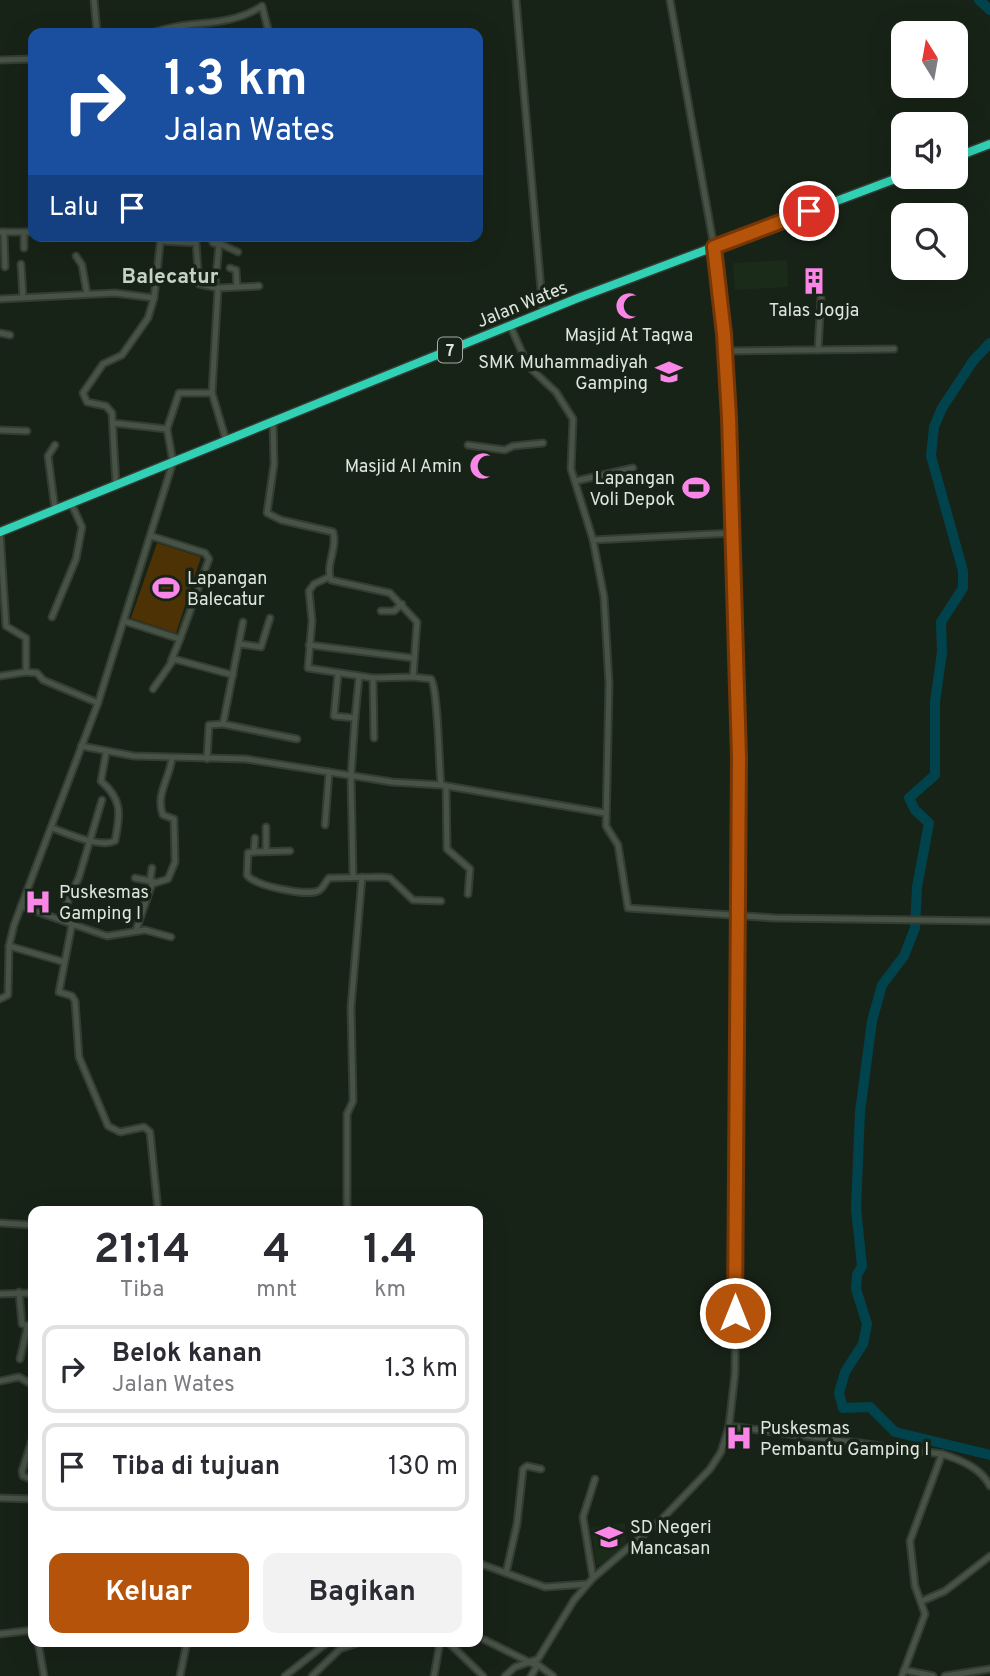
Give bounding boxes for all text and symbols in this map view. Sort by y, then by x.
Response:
north arrow [891,21,968,98]
map controls [891,21,968,280]
text: 1.3 km [164,51,308,113]
icon: right [49,56,140,147]
text: Jalan Wates [164,112,335,152]
button: sound [891,112,968,189]
pin [779,181,839,241]
icon: arrive [113,189,151,227]
text: Lalu [49,192,99,225]
icon: arrive [790,192,828,230]
button: search [891,203,968,280]
district label: Balecatur [122,264,219,291]
building icon: Talas Jogja [799,266,829,296]
street label: Jalan Wates [474,277,571,334]
mosque icon: Masjid At Taqwa [614,291,644,321]
place label: Talas Jogja [769,300,859,323]
place label: Masjid At Taqwa [565,325,693,348]
road number: 7 [438,338,462,362]
place label: SMK Muhammadiyah Gamping [478,352,648,396]
school or university icon: SMK Muhammadiyah Gamping [654,357,684,387]
mosque icon: Masjid Al Amin [468,451,498,481]
place label: Masjid Al Amin [345,456,462,479]
place label: Lapangan Voli Depok [589,468,675,512]
sports icon: Lapangan Voli Depok [681,473,711,503]
place label: Lapangan Balecatur [187,568,267,612]
sports icon: Lapangan Balecatur [151,573,181,603]
place label: Puskesmas Gamping I [59,882,149,926]
hospital icon: Puskesmas Gamping I [23,887,53,917]
text: 21:14 [94,1225,190,1278]
text: 4 [263,1225,290,1278]
text: 1.4 [363,1225,417,1278]
text: Tiba [120,1276,164,1305]
text: mnt [256,1276,297,1305]
text: km [374,1276,406,1305]
position arrow [698,1276,772,1350]
text: Belok kanan [112,1338,262,1371]
icon: right [53,1350,91,1388]
text: 1.3 km [385,1353,458,1386]
text: Jalan Wates [112,1371,235,1400]
place label: Puskesmas Pembantu Gamping I [760,1418,929,1462]
hospital icon: Puskesmas Pembantu Gamping I [724,1423,754,1453]
icon: arrive [53,1448,91,1486]
text: Tiba di tujuan [112,1451,280,1484]
text: 130 m [388,1451,458,1484]
place label: SD Negeri Mancasan [630,1517,711,1561]
school or university icon: SD Negeri Mancasan [594,1522,624,1552]
button: Keluar [49,1553,249,1633]
button: Bagikan [263,1553,462,1633]

